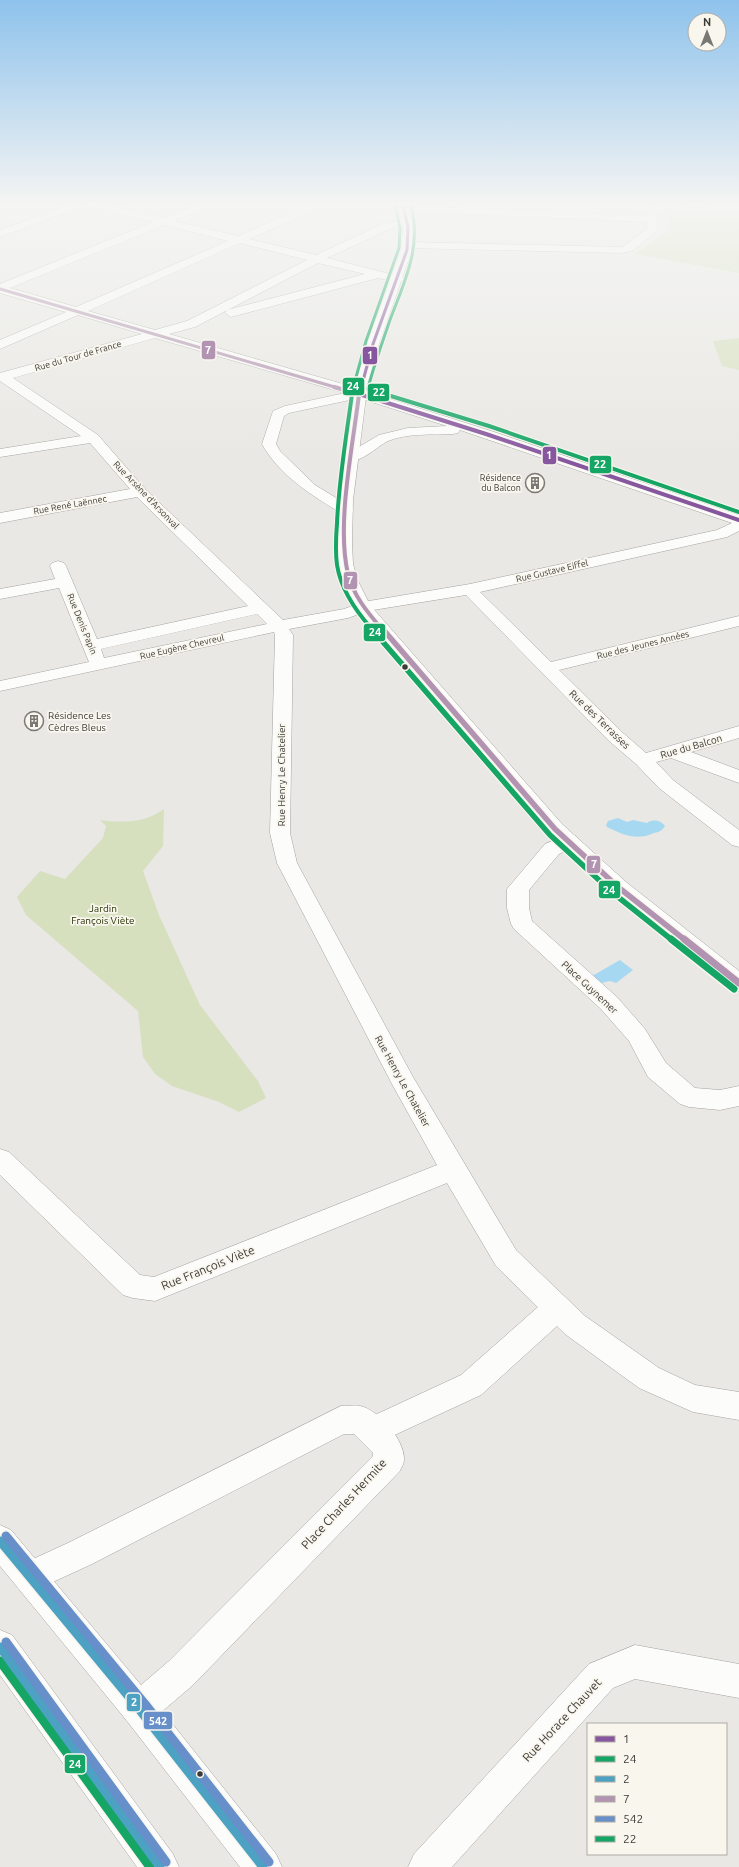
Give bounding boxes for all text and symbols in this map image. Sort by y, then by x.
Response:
north arrow [687,12,727,52]
text: N [703,16,711,28]
street label: Rue du Tour de France [33,339,123,373]
line badge: 7 [201,340,216,360]
text: 7 [205,344,211,356]
line badge: 1 [362,346,378,365]
text: 1 [367,349,373,361]
line badge: 24 [342,377,365,396]
text: 24 [347,380,359,392]
line badge: 22 [367,383,390,402]
text: 22 [373,386,385,398]
line badge: 1 [542,446,557,465]
text: 1 [546,449,552,461]
line badge: 22 [589,455,612,474]
text: 22 [594,458,606,470]
street label: Rue Arsène d'Arsonval [111,459,181,531]
building icon: Résidence du Balcon [524,472,546,494]
place label: Résidence du Balcon [480,473,521,493]
street label: Rue René Laënnec [33,494,107,516]
street label: Rue Gustave Eiffel [515,558,590,584]
line badge: 7 [343,571,358,590]
text: 7 [347,574,353,586]
street label: Rue Denis Papin [65,592,99,656]
line badge: 24 [363,623,386,642]
text: 24 [369,626,381,638]
street label: Rue des Jeunes Années [596,629,690,661]
street label: Rue Eugène Chevreul [139,632,226,662]
unlabelled marker [400,662,410,672]
street label: Rue des Terrasses [567,688,632,751]
building icon: Résidence Les Cèdres Bleus [23,710,45,732]
place label: Résidence Les Cèdres Bleus [48,710,111,733]
street label: Rue Henry Le Chatelier [276,723,287,826]
street label: Rue du Balcon [659,732,723,761]
line badge: 7 [586,855,601,874]
text: 7 [591,858,597,870]
line badge: 24 [598,880,621,899]
text: 24 [603,884,615,896]
park label: Jardin François Viète [71,903,135,926]
street label: Place Guynemer [559,959,620,1016]
street label: Rue Henry Le Chatelier [373,1034,432,1129]
street label: Rue François Viète [159,1243,256,1292]
street label: Place Charles Hermite [299,1456,389,1551]
street label: Rue Horace Chauvet [520,1675,604,1764]
line badge: 2 [126,1693,141,1712]
text: 2 [131,1696,137,1708]
line badge: 542 [143,1711,173,1730]
text: 542 [149,1715,167,1727]
legend [587,1723,727,1855]
text: 1 [623,1732,630,1745]
text: 24 [623,1752,637,1765]
line badge: 24 [64,1754,86,1774]
text: 24 [69,1758,81,1770]
unlabelled marker [195,1769,205,1779]
text: 2 [623,1772,630,1785]
text: 7 [623,1792,630,1805]
text: 542 [623,1812,643,1825]
text: 22 [623,1832,637,1845]

